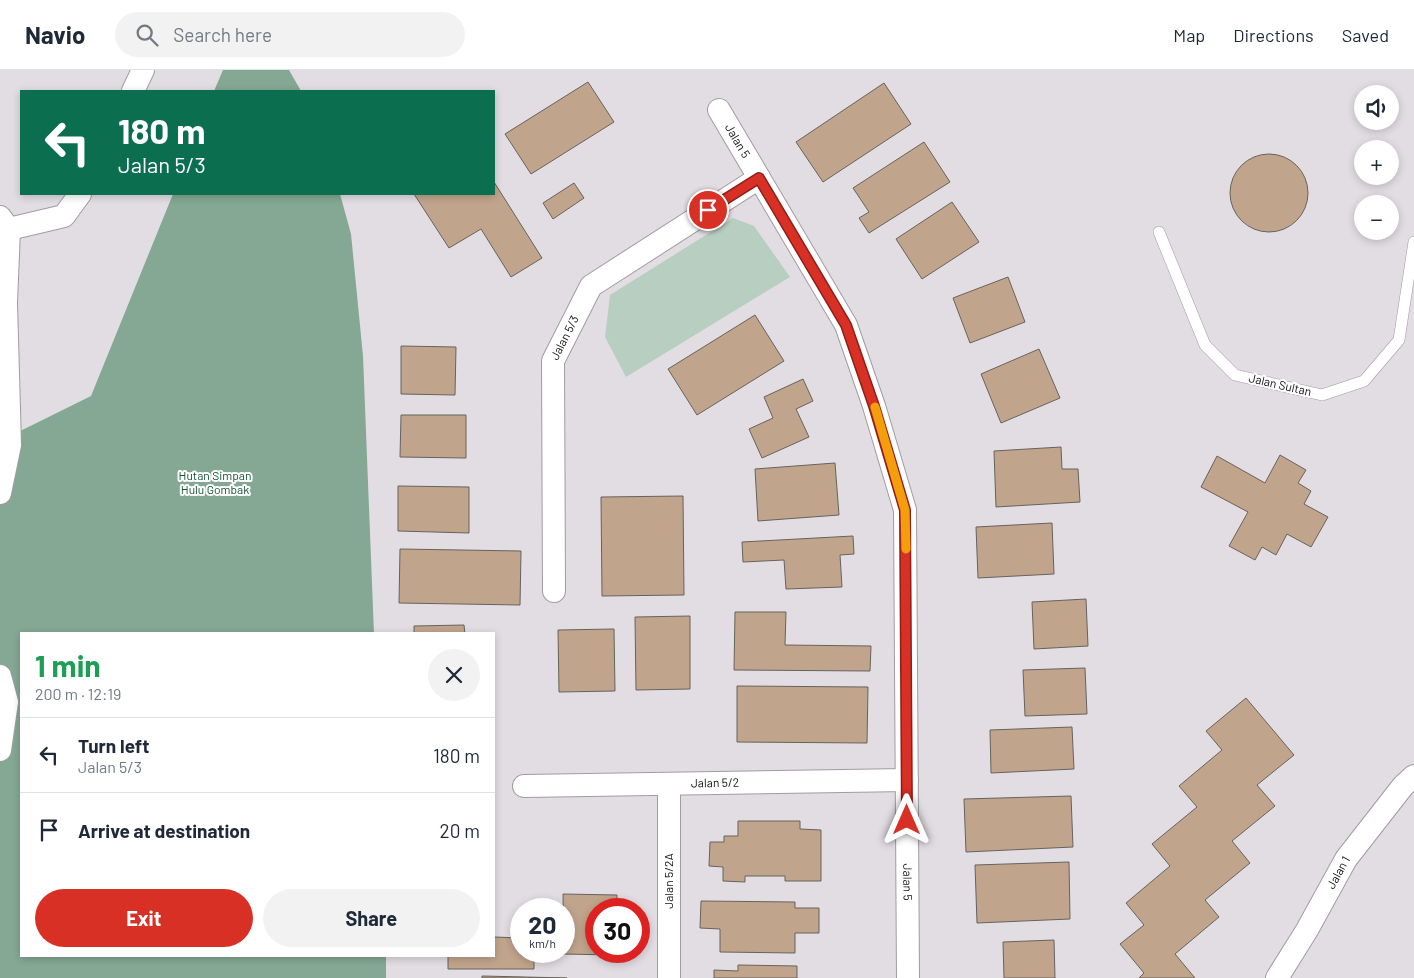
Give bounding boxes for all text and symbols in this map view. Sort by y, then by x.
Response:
search box [115,12,465,57]
text: Navio [25,20,85,49]
icon: search [133,21,161,49]
text: Search here [173,23,272,46]
text: Map [1173,24,1205,46]
text: Directions [1233,24,1314,46]
text: Saved [1342,24,1389,46]
map controls [1354,85,1399,240]
button: sound [1354,85,1399,130]
text: 180 m [118,109,206,151]
icon: left [35,110,100,175]
street label: Jalan 5 [723,121,754,160]
button: + [1354,140,1399,185]
text: Jalan 5/3 [118,151,206,177]
pin [687,189,729,231]
button: − [1354,195,1399,240]
icon: arrive [694,196,722,224]
street label: Jalan 5/3 [547,313,581,362]
street label: Jalan Sultan [1247,370,1313,398]
park label: Hutan Simpan Hulu Gombak [179,468,251,496]
text: 1 min [35,647,101,683]
button: close [428,649,480,701]
text: 200 m · 12:19 [35,684,121,703]
text: Turn left [78,734,149,757]
icon: left [35,741,63,769]
text: 180 m [433,744,480,767]
text: Jalan 5/3 [78,757,142,776]
street label: Jalan 5/2 [691,775,739,789]
position arrow [880,793,932,845]
icon: arrive [35,816,63,844]
text: Arrive at destination [78,819,250,842]
text: 20 m [440,819,480,842]
street label: Jalan 5/2A [661,853,675,909]
street label: Jalan 1 [1323,853,1352,891]
street label: Jalan 5 [901,863,916,901]
button: Exit [35,889,253,947]
button: Share [263,889,480,947]
speed limit sign: 30 [585,898,650,963]
text: 20 [528,909,557,939]
text: km/h [529,936,556,950]

